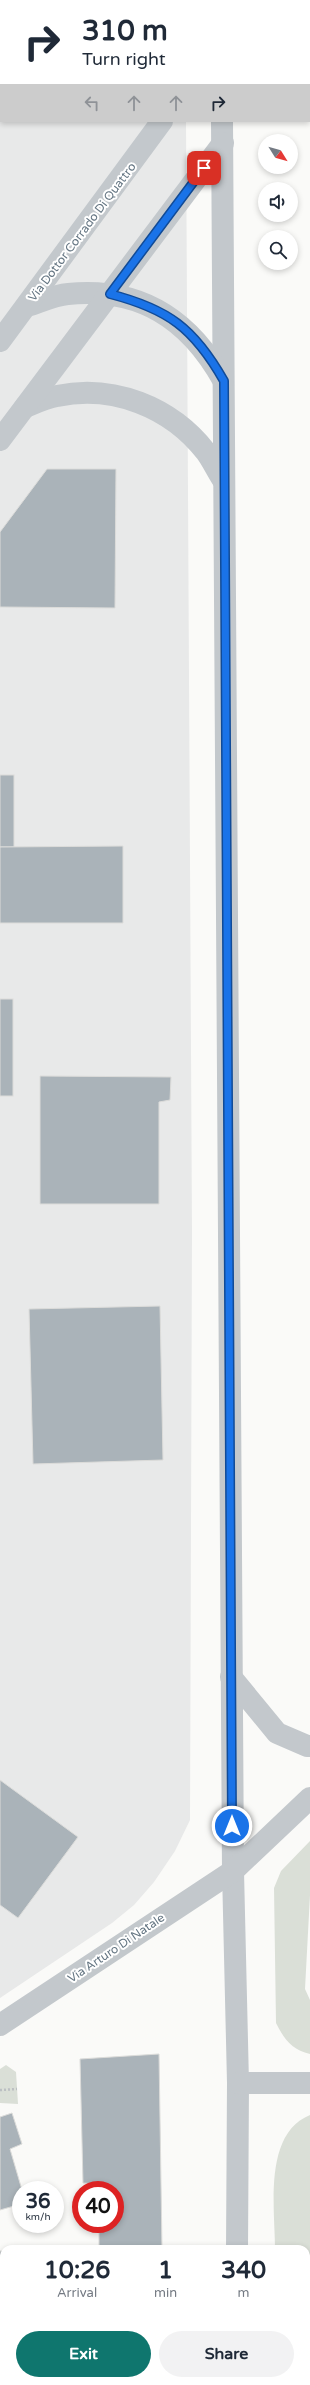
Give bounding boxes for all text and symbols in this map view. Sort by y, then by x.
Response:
text: 310 m [82,14,168,48]
icon: right [16,16,68,68]
text: Turn right [82,48,166,70]
icon: left [81,92,103,114]
icon: ahead [123,92,145,114]
icon: ahead [165,92,187,114]
icon: right [207,92,229,114]
north arrow [258,134,298,174]
map controls [258,134,298,270]
pin [187,151,221,185]
icon: arrive [193,157,215,179]
street label: Via Dottor Corrado Di Quattro [25,160,139,304]
button: sound [258,182,298,222]
button: search [258,230,298,270]
position arrow [211,1805,253,1847]
street label: Via Arturo Di Natale [65,1910,167,1986]
speed limit sign: 40 [72,2181,124,2233]
text: 36 [25,2190,51,2214]
text: km/h [25,2211,51,2223]
text: 10:26 [44,2256,110,2285]
text: 1 [158,2256,173,2285]
text: 340 [221,2256,266,2285]
text: Arrival [57,2285,97,2301]
text: min [154,2285,177,2301]
text: m [238,2285,250,2301]
button: Exit [16,2331,151,2377]
button: Share [159,2331,294,2377]

